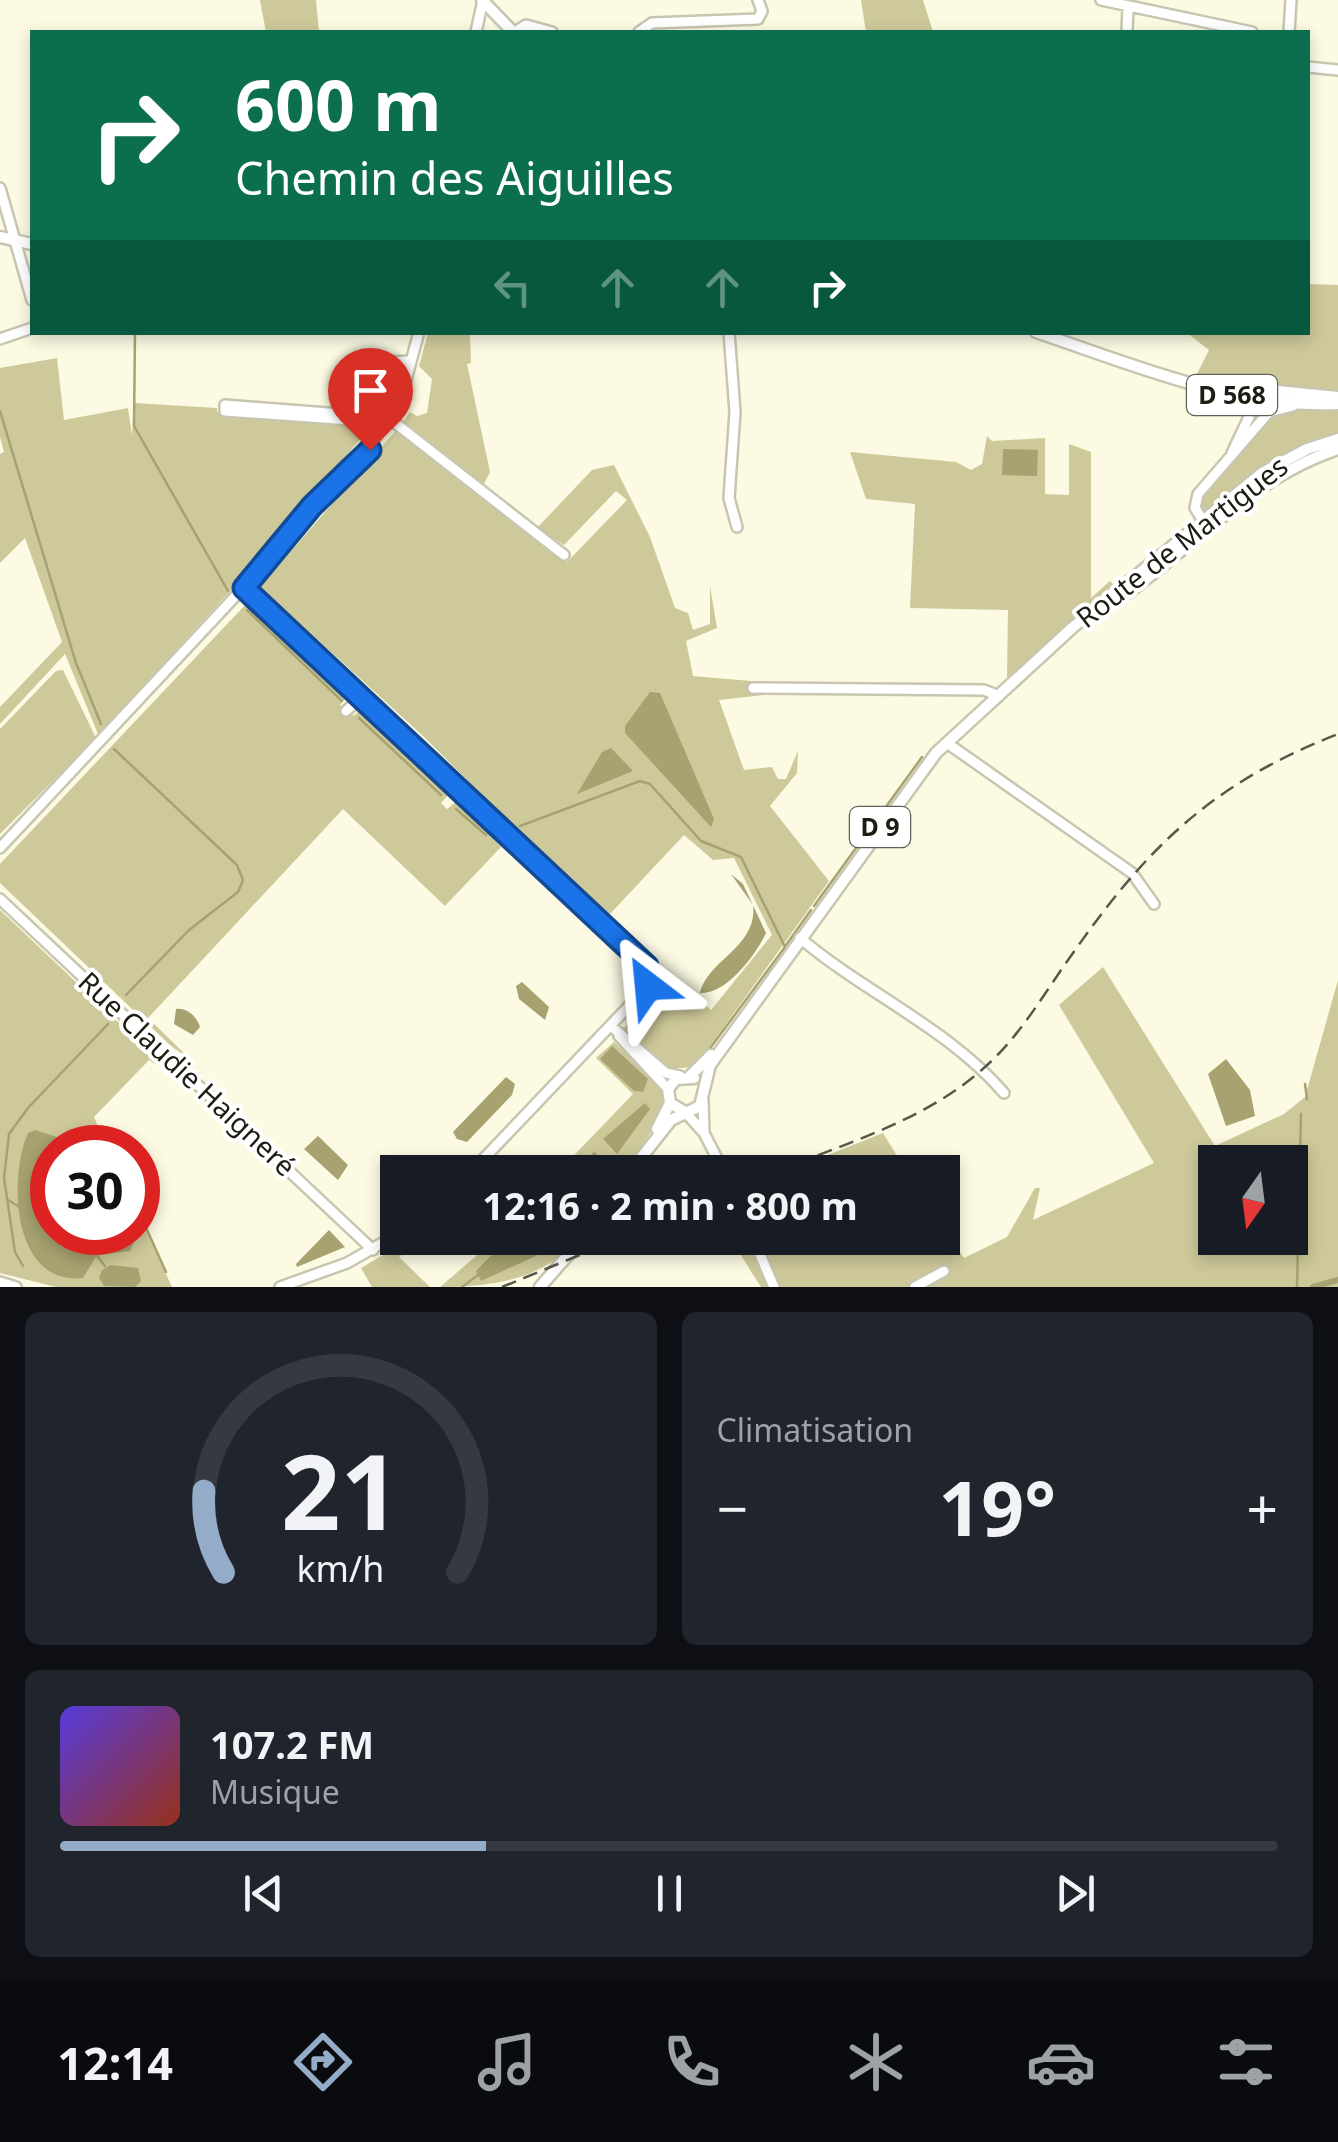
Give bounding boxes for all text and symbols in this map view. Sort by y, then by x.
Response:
text: 600 m [235,56,442,152]
icon: right [70,70,200,200]
text: Chemin des Aiguilles [235,147,674,208]
icon: left [485,260,540,315]
icon: ahead [590,260,645,315]
icon: ahead [695,260,750,315]
icon: right [800,260,855,315]
pin [328,348,413,451]
icon: arrive [343,363,398,418]
road number: D 568 [1187,375,1277,415]
street label: Route de Martigues [1068,447,1295,636]
road number: D 9 [850,807,910,847]
position arrow [596,934,700,1038]
street label: Rue Claudie Haigneré [71,963,305,1184]
speed limit sign: 30 [30,1125,160,1255]
north arrow [1198,1145,1308,1255]
map controls [1198,1145,1308,1255]
text: 12:16 · 2 min · 800 m [482,1179,858,1231]
text: Climatisation [717,1408,913,1451]
text: 21 [281,1419,400,1560]
text: 19° [938,1456,1056,1558]
text: − [717,1470,748,1545]
text: + [1247,1470,1278,1545]
text: km/h [297,1544,385,1592]
text: 107.2 FM [210,1718,374,1770]
text: Musique [210,1770,340,1813]
icon: previous [236,1866,291,1921]
icon: pause [642,1866,697,1921]
icon: next [1048,1866,1103,1921]
icon: directions [288,2027,358,2097]
icon: music [472,2027,542,2097]
icon: phone [657,2027,727,2097]
icon: climate [841,2027,911,2097]
icon: car [1026,2027,1096,2097]
icon: filters [1211,2027,1281,2097]
text: 12:14 [57,2032,173,2093]

